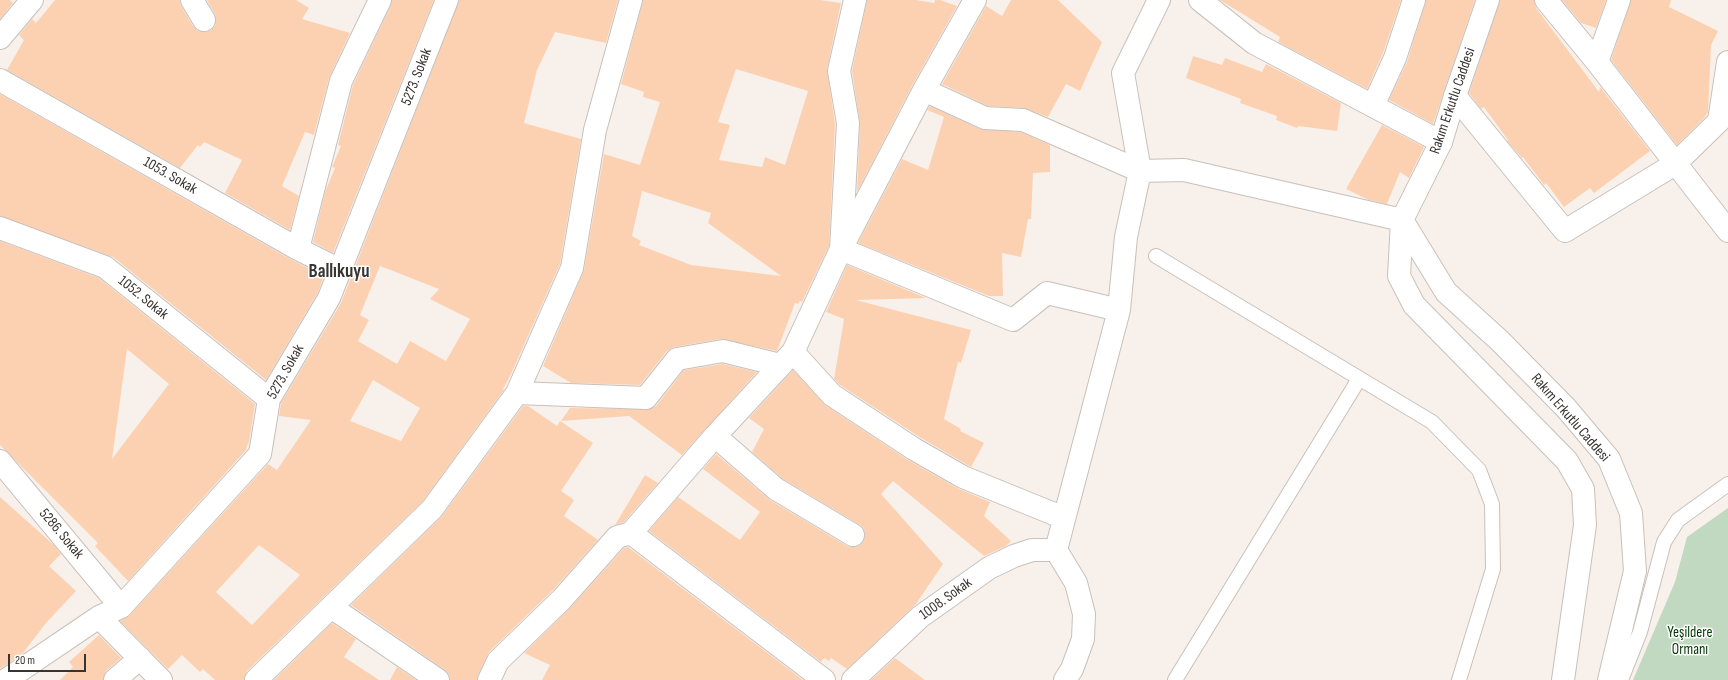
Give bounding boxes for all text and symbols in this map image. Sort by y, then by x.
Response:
street label: 5273. Sokak [398,46,436,108]
street label: Rakım Erkutlu Caddesi [1426,46,1480,156]
street label: 1053. Sokak [140,153,200,199]
district label: Ballıkuyu [309,261,369,283]
street label: 1052. Sokak [114,272,172,324]
street label: 5273. Sokak [264,342,308,402]
street label: Rakım Erkutlu Caddesi [1527,370,1613,466]
street label: 5286. Sokak [35,505,87,563]
street label: 1008. Sokak [916,574,976,624]
park label: Yeşildere Ormanı [1668,624,1712,659]
scale bar [10,646,88,672]
text: 20 m [15,653,35,668]

